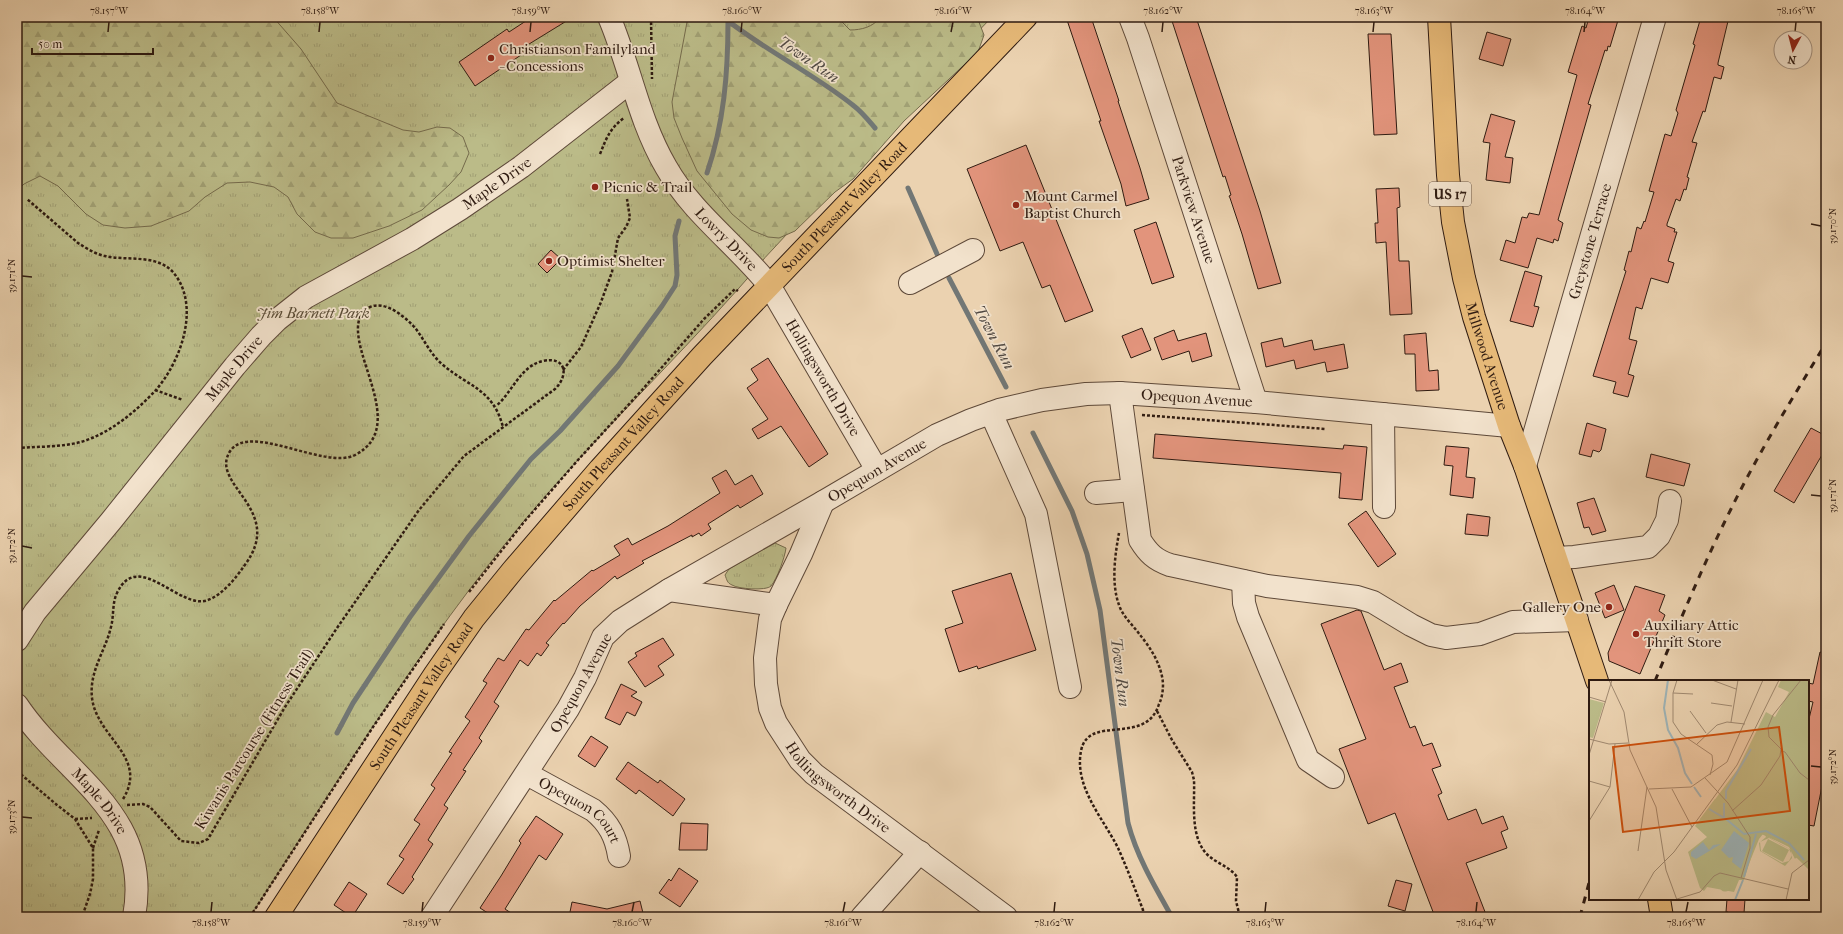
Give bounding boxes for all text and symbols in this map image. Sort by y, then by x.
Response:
text: 78.157°W [90,5,129,17]
text: 78.158°W [301,5,340,17]
text: 78.159°W [512,5,551,17]
text: 78.160°W [722,5,763,17]
text: 78.161°W [934,5,973,17]
text: 78.162°W [1143,5,1184,17]
text: 78.163°W [1355,5,1394,17]
text: 78.164°W [1565,5,1606,17]
text: 78.165°W [1777,5,1816,17]
scale bar [32,30,153,56]
north arrow [1773,30,1813,70]
water label: Town Run [775,32,843,87]
text: 50 m [38,37,62,51]
place label: Christianson Familyland - Concessions [499,40,657,75]
text: N [1786,52,1797,66]
marker: Christianson Familyland - Concessions [486,53,496,63]
street label: South Pleasant Valley Road [778,138,911,276]
street label: Maple Drive [459,153,536,214]
street label: Parkview Avenue [1168,154,1220,266]
place label: Picnic & Trail [603,178,692,196]
street label: Greystone Terrace [1565,181,1616,301]
marker: Picnic & Trail [590,182,600,192]
road number: US 17 [1429,182,1471,206]
place label: Mount Carmel Baptist Church [1024,187,1121,222]
marker: Mount Carmel Baptist Church [1011,200,1021,210]
street label: Lowry Drive [691,204,762,275]
text: 39.170°N [1827,207,1839,244]
place label: Optimist Shelter [557,252,665,270]
marker: Optimist Shelter [544,256,554,266]
text: 39.171°N [6,258,18,293]
street label: Millwood Avenue [1462,300,1512,413]
water label: Town Run [970,302,1019,372]
park label: Jim Barnett Park [256,304,370,322]
street label: Hollingsworth Drive [782,316,865,440]
street label: Maple Drive [202,331,267,405]
street label: South Pleasant Valley Road [559,373,688,515]
street label: Opequon Avenue [1140,385,1254,411]
street label: Opequon Avenue [824,434,930,506]
text: 39.171°N [1827,478,1839,513]
text: 39.172°N [6,528,18,564]
place label: Gallery One [1522,598,1602,616]
marker: Gallery One [1604,602,1614,612]
place label: Auxiliary Attic Thrift Store [1643,616,1739,651]
street label: South Pleasant Valley Road [365,619,477,774]
street label: Opequon Avenue [546,629,616,736]
marker: Auxiliary Attic Thrift Store [1631,629,1641,639]
water label: Town Run [1107,636,1134,708]
street label: Kiwanis Parcourse (Fitness Trail) [191,645,317,833]
inset map [1589,680,1809,900]
street label: Hollingsworth Drive [782,739,895,837]
text: 39.172°N [1827,749,1839,785]
street label: Maple Drive [68,764,132,838]
street label: Opequon Court [535,773,625,846]
text: 39.173°N [6,799,18,835]
text: 78.158°W [192,917,231,929]
text: 78.159°W [403,917,442,929]
text: 78.160°W [612,917,653,929]
text: 78.161°W [824,917,863,929]
text: 78.162°W [1034,917,1075,929]
text: 78.163°W [1246,917,1285,929]
text: 78.164°W [1456,917,1497,929]
text: 78.165°W [1667,917,1706,929]

